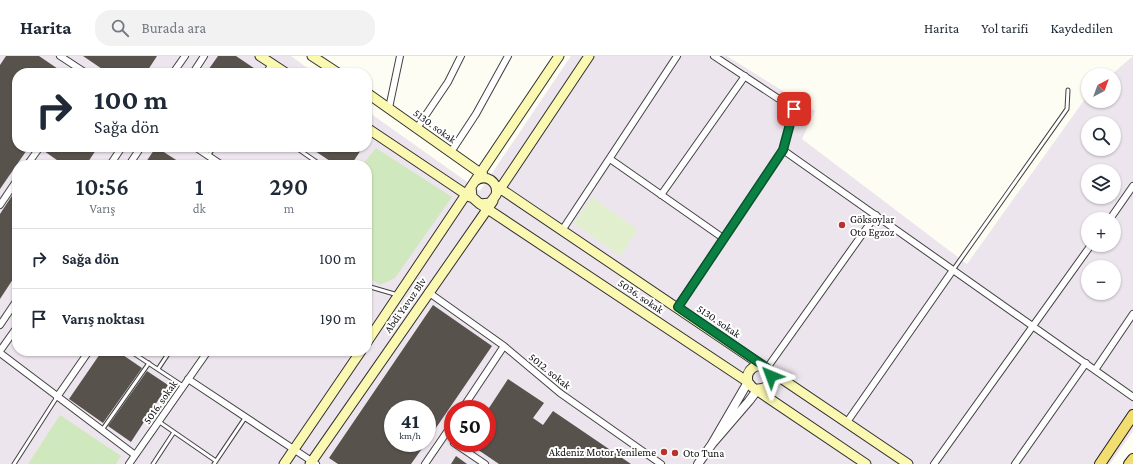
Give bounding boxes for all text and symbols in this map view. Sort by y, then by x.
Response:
search box [95,10,375,46]
text: Harita [20,17,71,38]
icon: search [109,17,131,39]
text: Burada ara [141,20,206,36]
text: Harita [924,20,959,36]
text: Yol tarifi [981,20,1028,36]
text: Kaydedilen [1050,20,1113,36]
north arrow [1081,68,1121,108]
map controls [1081,68,1121,300]
icon: right [28,84,80,136]
text: 100 m [94,84,168,115]
pin [777,92,811,126]
icon: arrive [783,98,805,120]
street label: 5130. sokak [411,106,459,146]
button: search [1081,116,1121,156]
text: Sağa dön [94,117,159,137]
button: layers [1081,164,1121,204]
text: 10:56 [76,173,129,200]
text: 1 [195,173,204,200]
text: 290 [270,173,308,200]
text: Varış [89,201,115,216]
text: dk [193,201,206,216]
text: m [284,201,294,216]
button: + [1081,212,1121,252]
place label: Göksoylar Oto Egzoz [850,213,895,239]
marker: Göksoylar Oto Egzoz [837,220,847,230]
icon: right [28,248,50,270]
text: Sağa dön [62,251,119,267]
text: 100 m [319,251,356,267]
button: − [1081,260,1121,300]
street label: Abdi Yavuz Blv [382,274,429,335]
street label: 5036. sokak [616,277,666,316]
street label: 5130. sokak [695,302,744,340]
icon: arrive [28,308,50,330]
text: Varış noktası [62,311,145,327]
text: 190 m [320,311,356,327]
street label: 5012. sokak [527,351,574,392]
position arrow [750,355,792,397]
street label: 5016. sokak [141,377,180,426]
speed limit sign: 50 [444,400,496,452]
text: 41 [401,410,419,432]
text: km/h [399,430,421,441]
place label: Akdeniz Motor Yenileme [549,446,656,458]
marker: Akdeniz Motor Yenileme [659,447,669,457]
place label: Oto Tuna [683,447,724,459]
marker: Oto Tuna [670,448,680,458]

